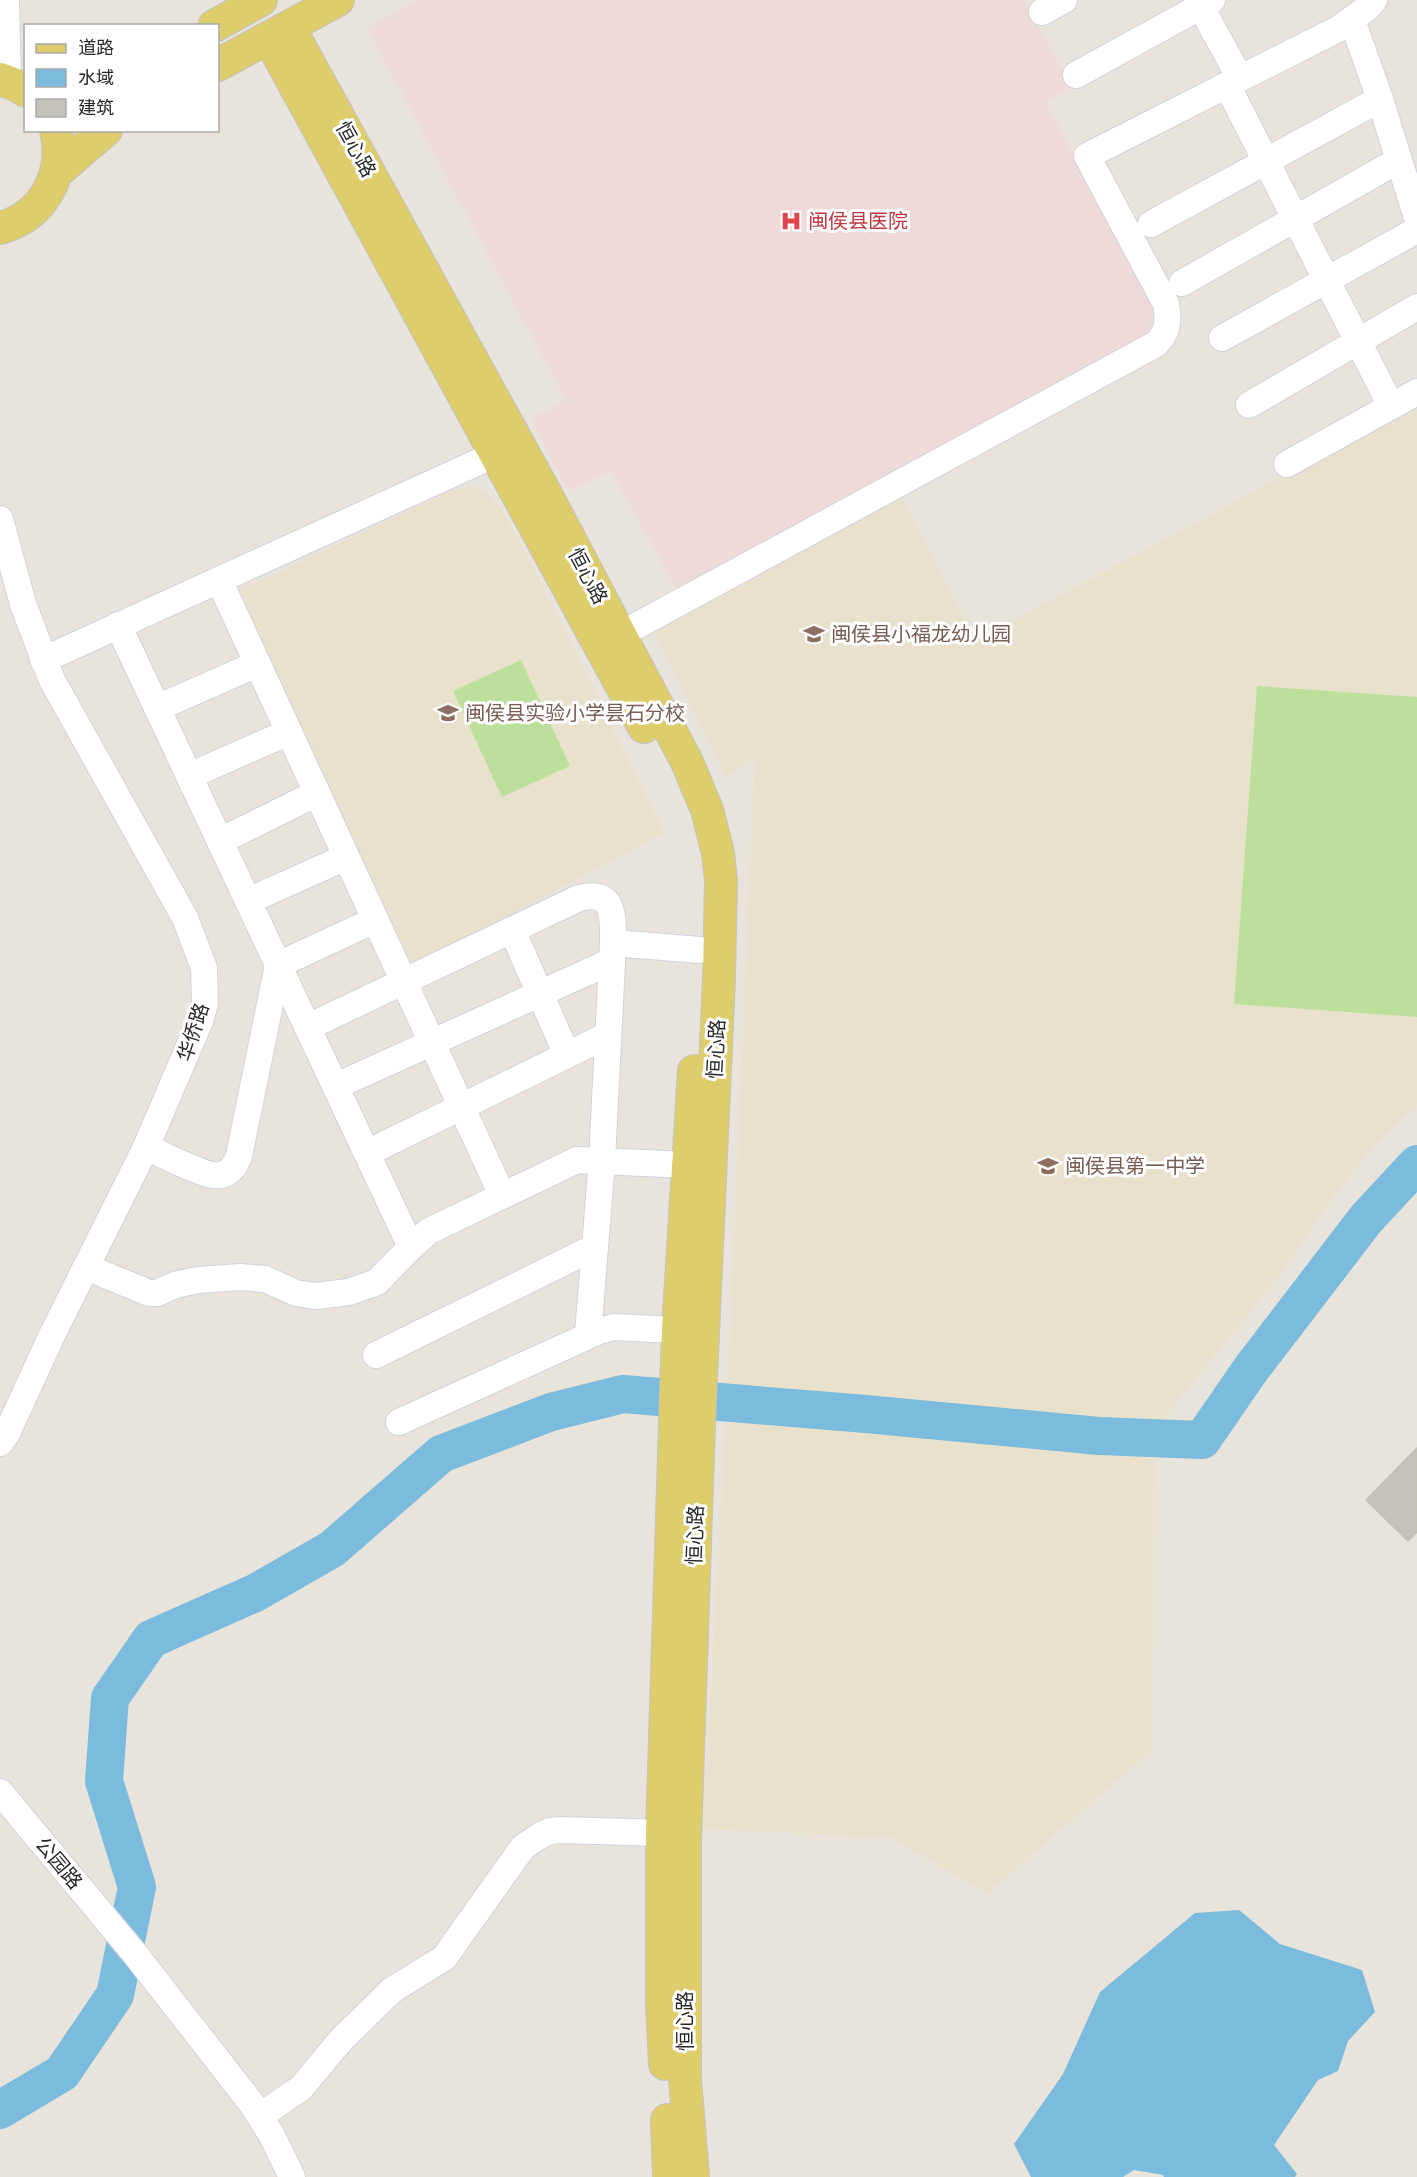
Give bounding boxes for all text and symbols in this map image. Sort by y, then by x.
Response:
legend [24,24,219,132]
text: 道路 [78,38,114,58]
text: 水域 [78,68,114,88]
text: 建筑 [78,98,114,118]
street label: 恒心路 [332,117,380,181]
hospital icon: 闽侯县医院 [779,209,803,233]
place label: 闽侯县医院 [808,210,908,232]
street label: 恒心路 [564,544,612,608]
school or university icon: 闽侯县小福龙幼儿园 [802,622,826,646]
place label: 闽侯县小福龙幼儿园 [831,623,1011,645]
school or university icon: 闽侯县实验小学昙石分校 [436,701,460,725]
place label: 闽侯县实验小学昙石分校 [465,702,685,724]
street label: 华侨路 [173,1000,213,1064]
street label: 恒心路 [703,1018,729,1080]
school or university icon: 闽侯县第一中学 [1036,1154,1060,1178]
place label: 闽侯县第一中学 [1065,1155,1205,1177]
street label: 恒心路 [683,1505,707,1565]
street label: 公园路 [31,1833,87,1893]
street label: 恒心路 [674,1991,696,2051]

